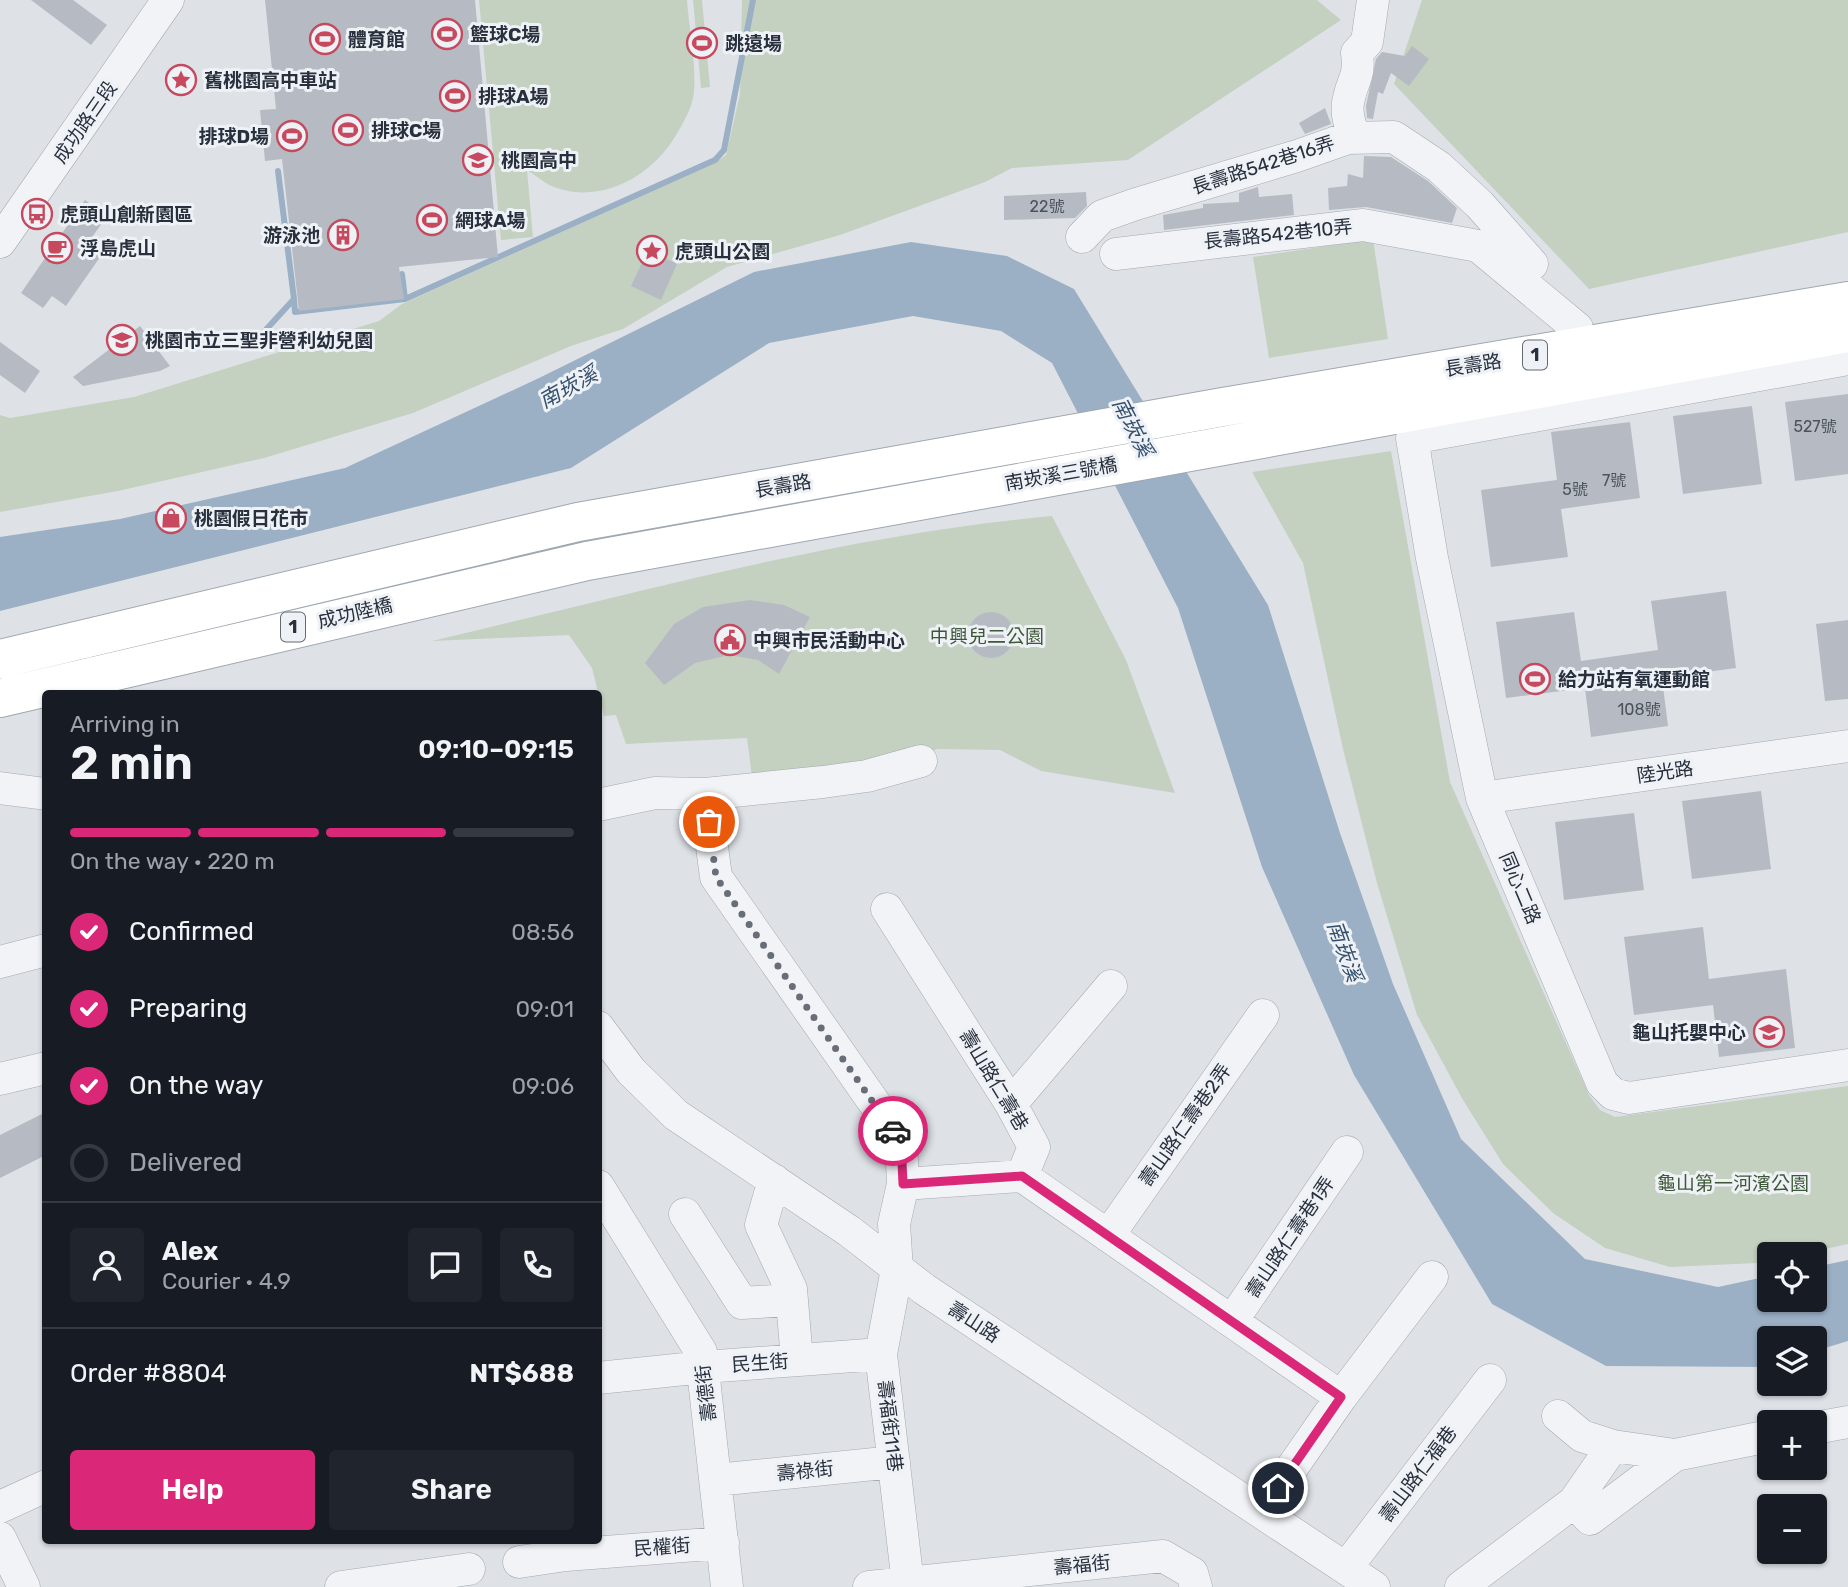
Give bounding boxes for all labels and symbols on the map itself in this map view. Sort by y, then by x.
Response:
sports icon: 籃球C場 [430,17,464,51]
sports icon: 體育館 [308,22,342,56]
place label: 籃球C場 [470,23,540,46]
sports icon: 跳遠場 [685,26,719,60]
place label: 體育館 [348,28,405,51]
place label: 跳遠場 [725,32,782,55]
place icon: 舊桃園高中車站 [164,63,198,97]
place label: 舊桃園高中車站 [204,69,337,92]
street label: 成功路三段 [48,76,122,168]
sports icon: 排球A場 [438,79,472,113]
place label: 排球A場 [478,85,549,108]
sports icon: 排球C場 [331,113,365,147]
sports icon: 排球D場 [275,119,309,153]
place label: 排球C場 [371,119,441,142]
place label: 排球D場 [198,125,269,148]
street label: 長壽路542巷16弄 [1189,131,1337,199]
school or university icon: 桃園高中 [461,143,495,177]
place label: 桃園高中 [501,149,577,172]
bus stop icon: 虎頭山創新園區 [20,197,54,231]
house number: 22號 [1030,197,1064,216]
place label: 虎頭山創新園區 [60,203,193,226]
sports icon: 網球A場 [415,203,449,237]
place label: 網球A場 [455,209,526,232]
street label: 長壽路542巷10弄 [1202,215,1354,253]
building icon: 游泳池 [326,218,360,252]
place label: 游泳池 [263,224,320,247]
cafe icon: 浮島虎山 [40,231,74,265]
place icon: 虎頭山公園 [635,234,669,268]
place label: 浮島虎山 [80,237,156,260]
place label: 虎頭山公園 [675,240,770,263]
school or university icon: 桃園市立三聖非營利幼兒園 [105,323,139,357]
place label: 桃園市立三聖非營利幼兒園 [145,329,373,352]
road number: 1 [1523,340,1547,370]
street label: 長壽路 [1443,349,1503,381]
water label: 南崁溪 [534,359,604,413]
water label: 南崁溪 [1108,393,1160,463]
house number: 527號 [1793,417,1837,436]
street label: 南崁溪三號橋 [1003,453,1119,495]
street label: 長壽路 [753,470,813,502]
house number: 7號 [1602,471,1626,490]
house number: 5號 [1562,480,1588,499]
shop icon: 桃園假日花市 [154,501,188,535]
place label: 桃園假日花市 [194,507,308,530]
street label: 成功陸橋 [315,593,395,633]
road number: 1 [281,612,305,642]
public building icon: 中興市民活動中心 [713,623,747,657]
park label: 中興兒二公園 [930,625,1044,648]
place label: 中興市民活動中心 [753,629,905,652]
sports icon: 給力站有氧運動館 [1518,662,1552,696]
place label: 給力站有氧運動館 [1558,668,1710,691]
house number: 108號 [1617,700,1661,719]
street label: 陸光路 [1635,757,1695,787]
pin [679,792,739,852]
street label: 同心二路 [1495,849,1545,927]
water label: 南崁溪 [1322,917,1369,988]
school or university icon: 龜山托嬰中心 [1752,1015,1786,1049]
place label: 龜山托嬰中心 [1632,1021,1746,1044]
street label: 壽山路仁壽巷 [955,1025,1033,1135]
street label: 壽山路仁壽巷2弄 [1134,1059,1236,1191]
courier [858,1096,928,1166]
street label: 壽山路仁壽巷1弄 [1241,1172,1339,1302]
park label: 龜山第一河濱公園 [1657,1172,1809,1195]
street label: 壽山路 [944,1297,1004,1347]
street label: 民生街 [731,1350,789,1376]
street label: 壽德街 [691,1363,721,1423]
street label: 壽福街11巷 [873,1379,907,1473]
street label: 壽山路仁福巷 [1375,1422,1461,1526]
street label: 壽祿街 [775,1457,835,1485]
pin [1248,1458,1308,1518]
street label: 民權街 [633,1534,691,1560]
street label: 壽福街 [1052,1551,1112,1579]

